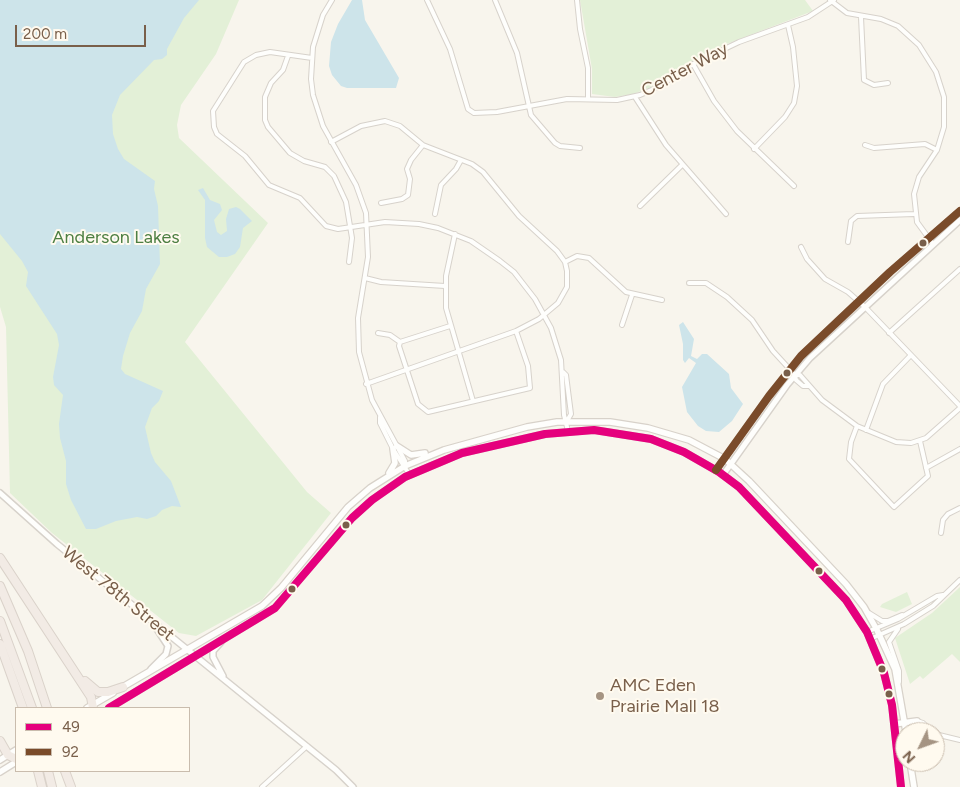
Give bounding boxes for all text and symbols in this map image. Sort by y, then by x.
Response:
scale bar [18,15,149,47]
text: 200 m [23,25,67,43]
street label: Center Way [638,38,732,102]
park label: Anderson Lakes [52,227,180,249]
unlabelled marker [918,238,928,248]
unlabelled marker [782,368,792,378]
unlabelled marker [341,520,351,530]
street label: West 78th Street [57,542,179,646]
unlabelled marker [814,566,824,576]
unlabelled marker [287,584,297,594]
unlabelled marker [877,664,887,674]
place label: AMC Eden Prairie Mall 18 [610,675,720,718]
unlabelled marker [884,689,894,699]
marker: AMC Eden Prairie Mall 18 [594,690,606,702]
legend [15,707,190,772]
text: 49 [62,718,80,736]
north arrow [895,722,945,772]
text: 92 [62,743,79,761]
text: N [899,747,919,766]

